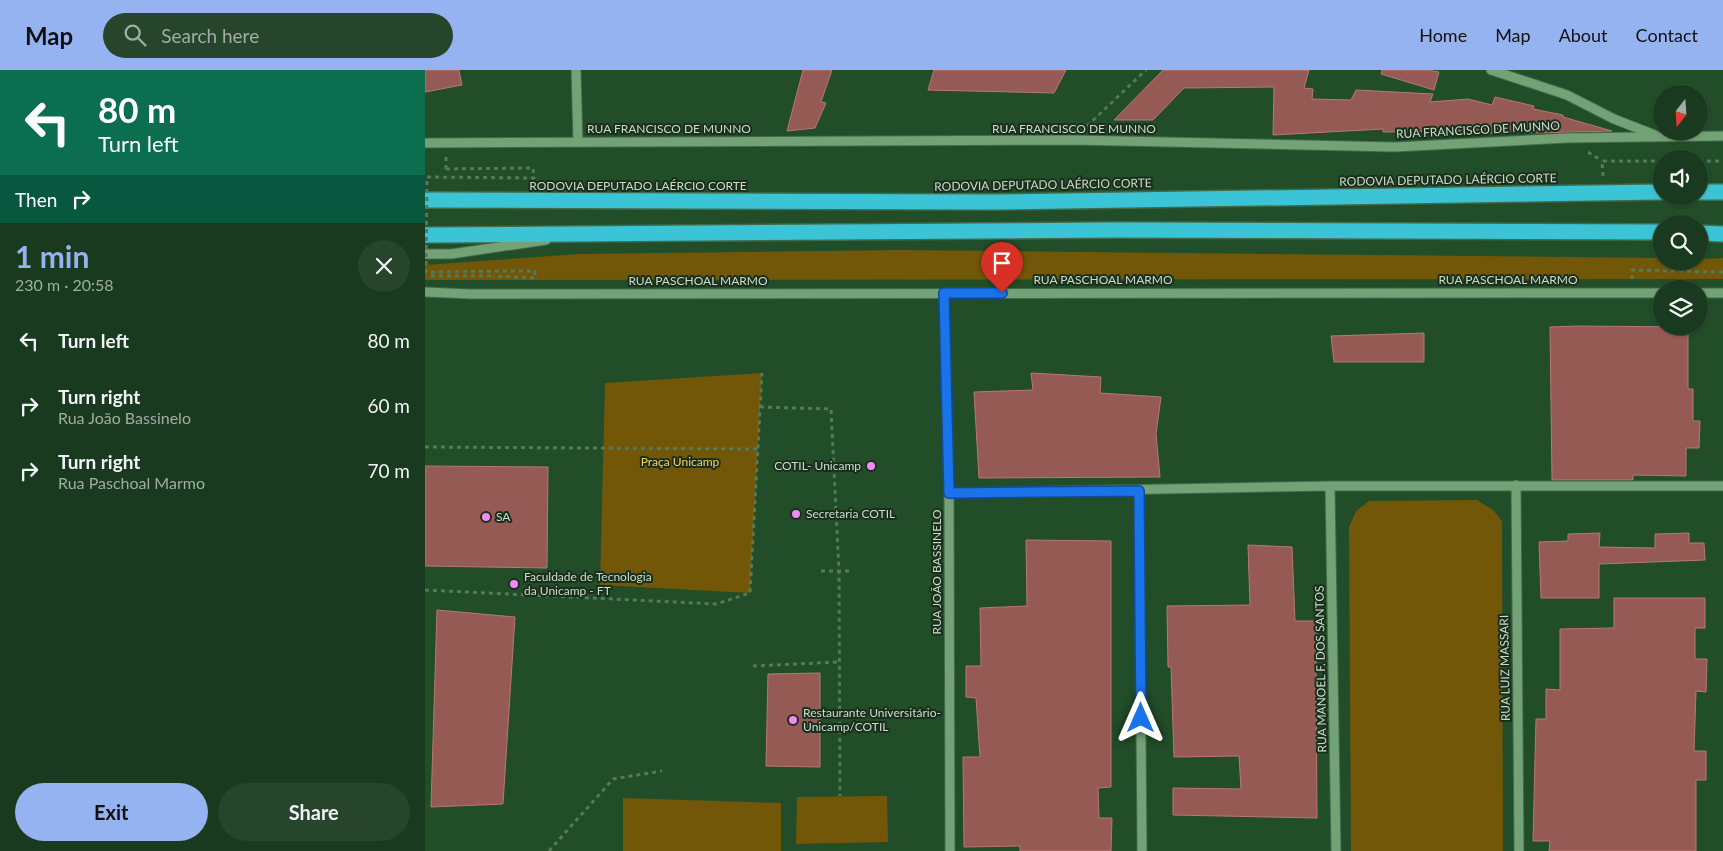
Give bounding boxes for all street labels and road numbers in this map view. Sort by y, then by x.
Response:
street label: RUA FRANCISCO DE MUNNO [1396,118,1561,141]
street label: RUA FRANCISCO DE MUNNO [587,121,751,136]
street label: RUA FRANCISCO DE MUNNO [992,121,1156,136]
street label: RODOVIA DEPUTADO LAÉRCIO CORTE [1339,170,1557,189]
street label: RODOVIA DEPUTADO LAÉRCIO CORTE [934,175,1152,194]
street label: RODOVIA DEPUTADO LAÉRCIO CORTE [529,178,747,193]
street label: RUA PASCHOAL MARMO [1033,272,1173,287]
street label: RUA PASCHOAL MARMO [1438,272,1578,287]
street label: RUA PASCHOAL MARMO [628,273,768,288]
street label: RUA JOÃO BASSINELO [929,509,944,635]
street label: RUA MANOEL F. DOS SANTOS [1312,585,1329,753]
street label: RUA LUIZ MASSARI [1496,615,1513,721]

